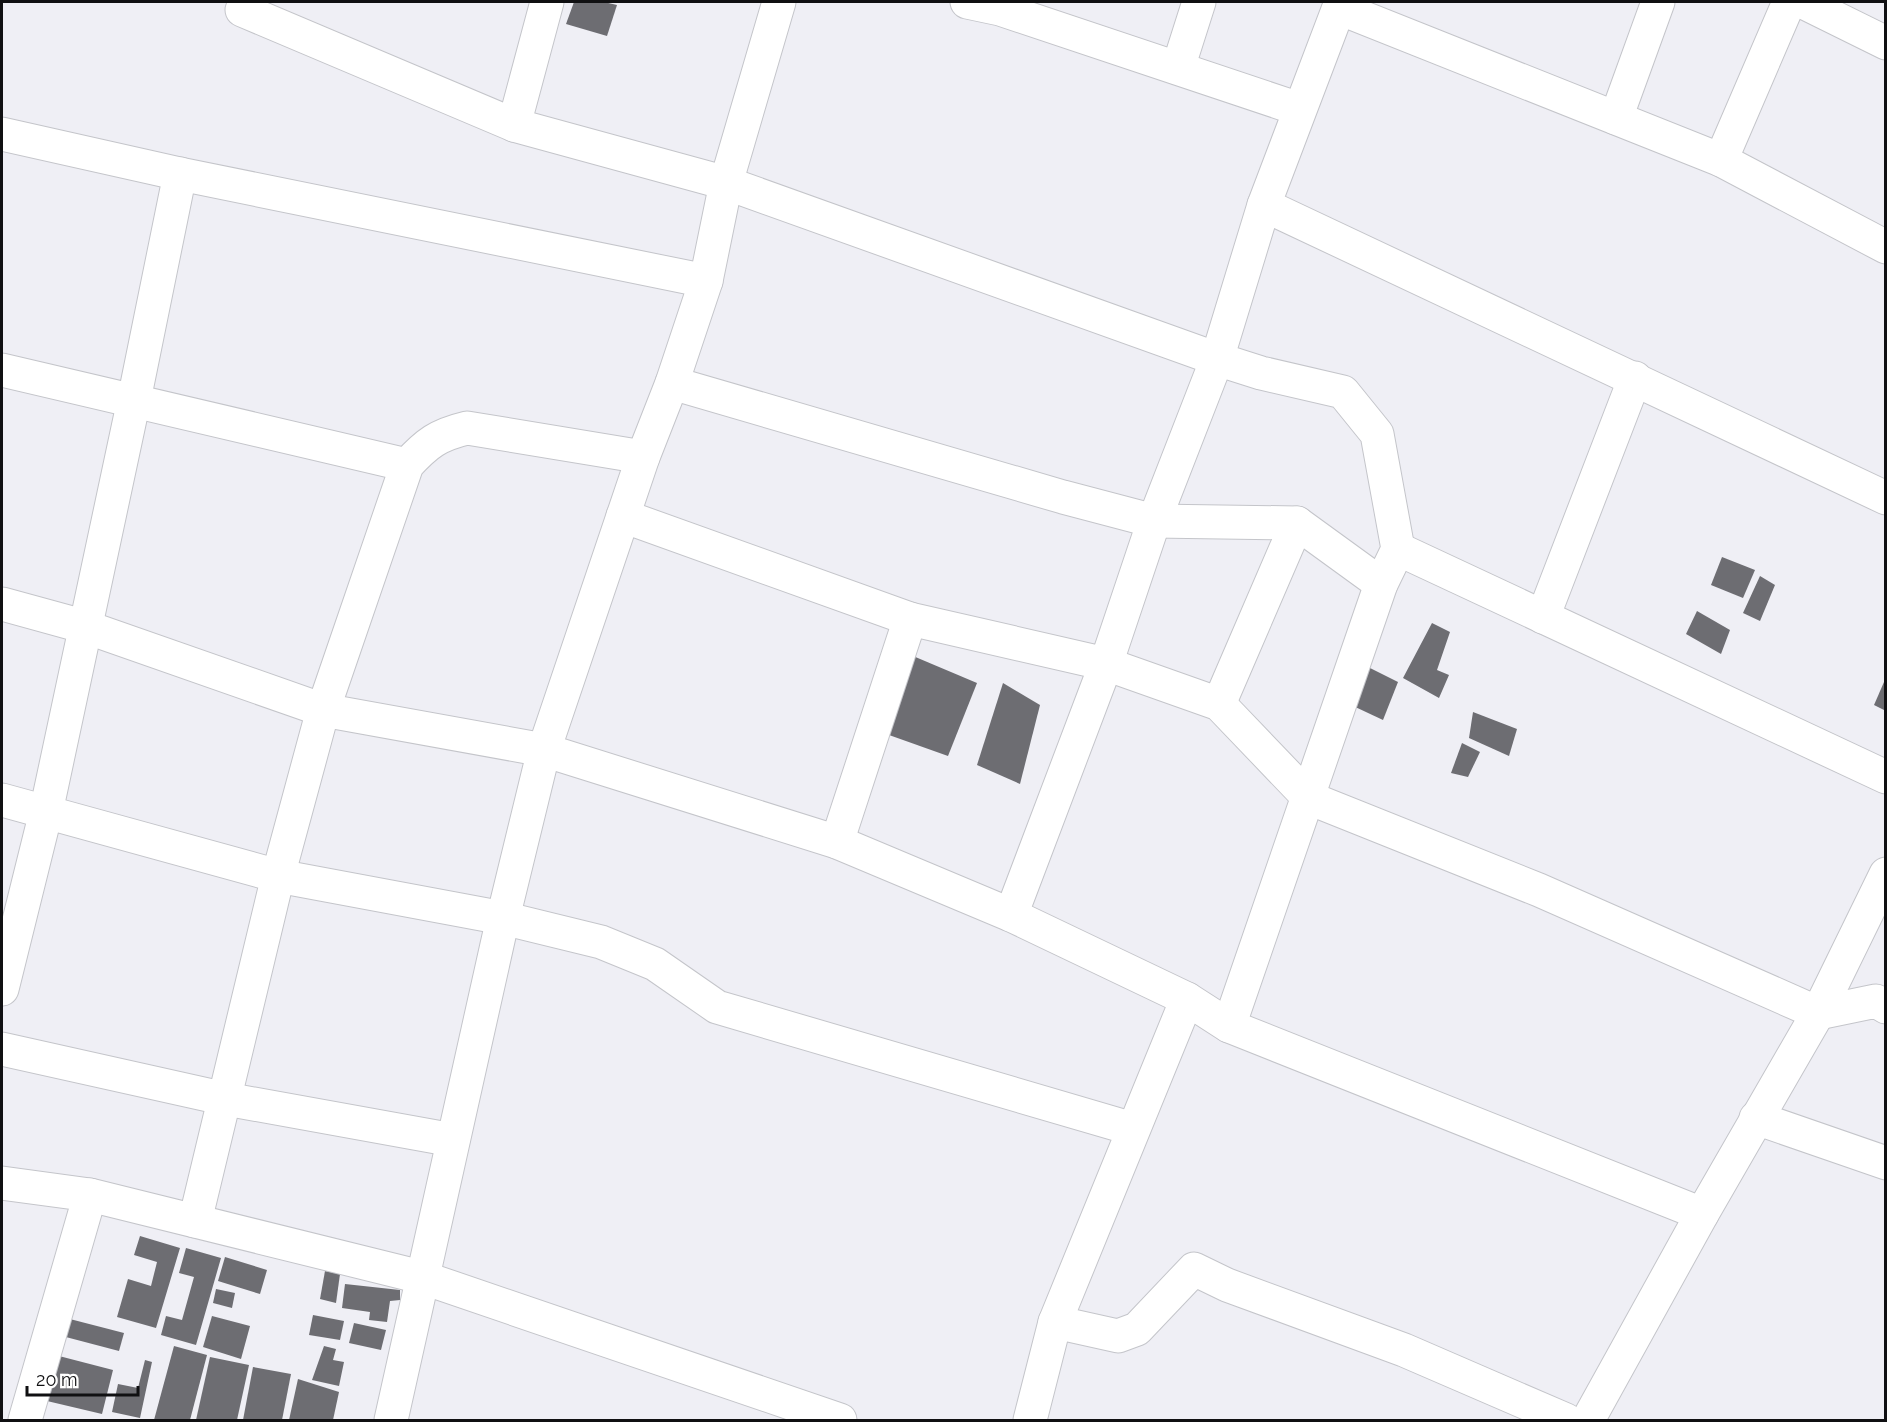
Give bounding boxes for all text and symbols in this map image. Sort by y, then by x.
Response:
scale bar [27,1359,138,1397]
text: 20 m [36,1369,78,1390]

